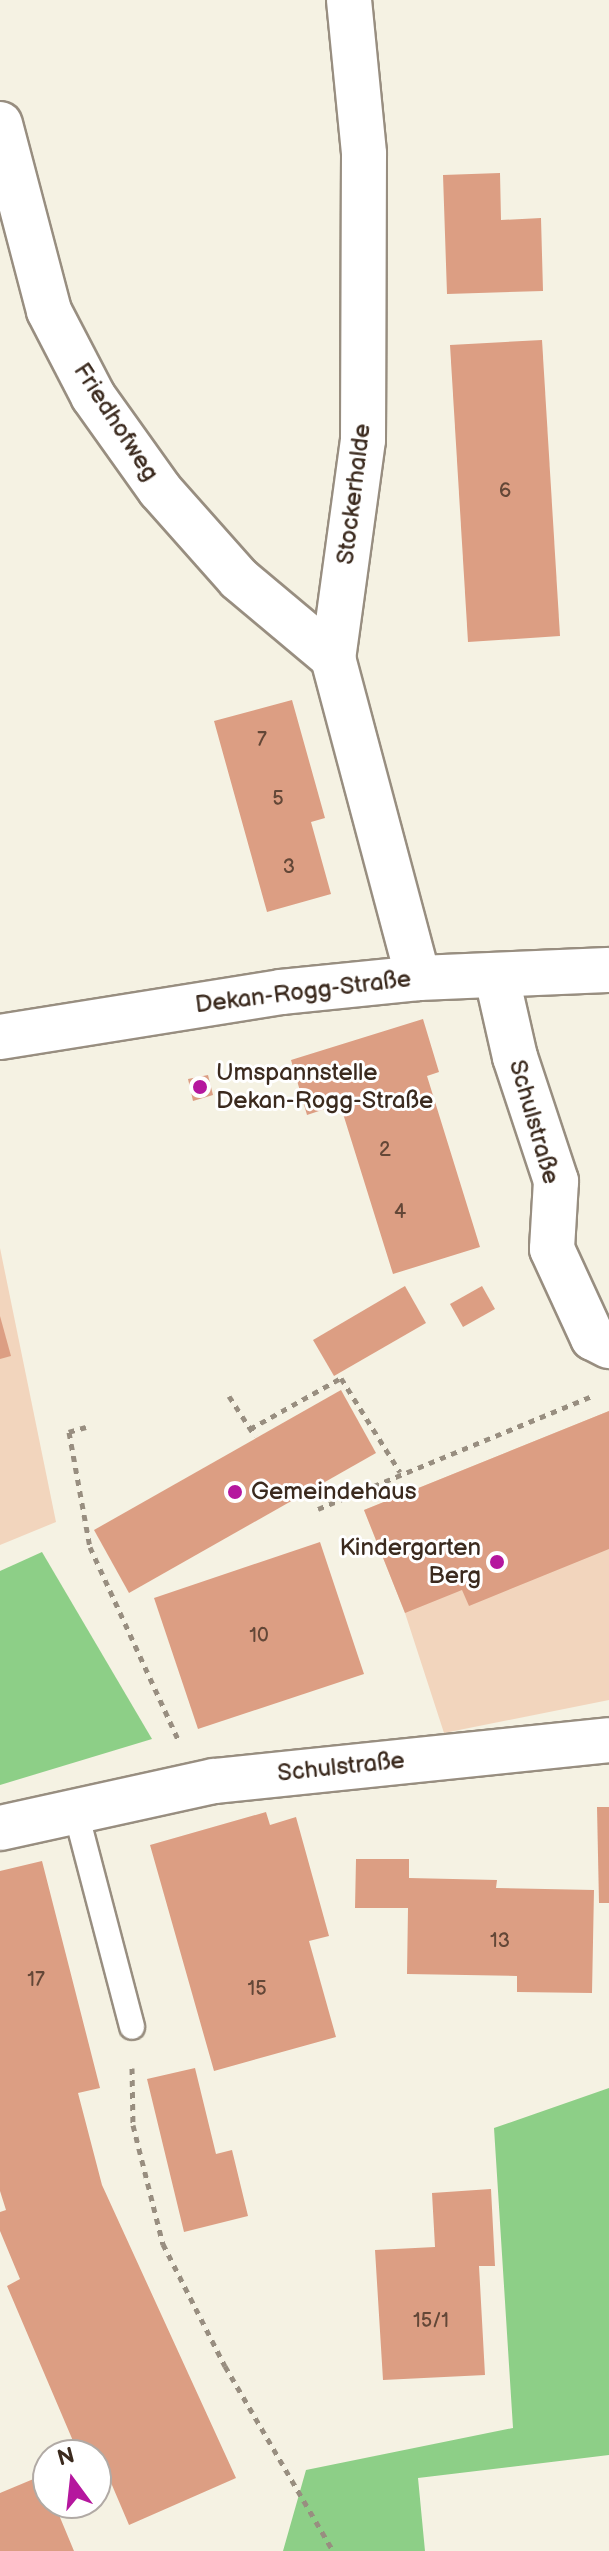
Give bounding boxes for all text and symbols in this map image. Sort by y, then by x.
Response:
street label: Friedhofweg [67,358,165,486]
street label: Stockerhalde [331,422,377,566]
house number: 6 [499,479,511,503]
house number: 7 [257,728,267,752]
house number: 5 [272,787,284,811]
house number: 3 [283,855,295,879]
street label: Dekan-Rogg-Straße [193,964,413,1020]
street label: Schulstraße [503,1057,565,1187]
place label: Umspannstelle Dekan-Rogg-Straße [216,1059,433,1115]
marker: Umspannstelle Dekan-Rogg-Straße [191,1078,209,1096]
house number: 2 [379,1138,391,1162]
house number: 4 [394,1200,406,1224]
place label: Gemeindehaus [251,1478,417,1506]
marker: Gemeindehaus [226,1483,244,1501]
place label: Kindergarten Berg [339,1534,481,1590]
marker: Kindergarten Berg [488,1553,506,1571]
house number: 10 [249,1624,269,1648]
street label: Schulstraße [276,1746,406,1788]
house number: 13 [490,1929,510,1953]
house number: 17 [27,1968,45,1992]
house number: 15 [247,1977,267,2001]
house number: 15/1 [413,2309,449,2333]
north arrow [32,2439,112,2519]
text: N [55,2442,78,2472]

